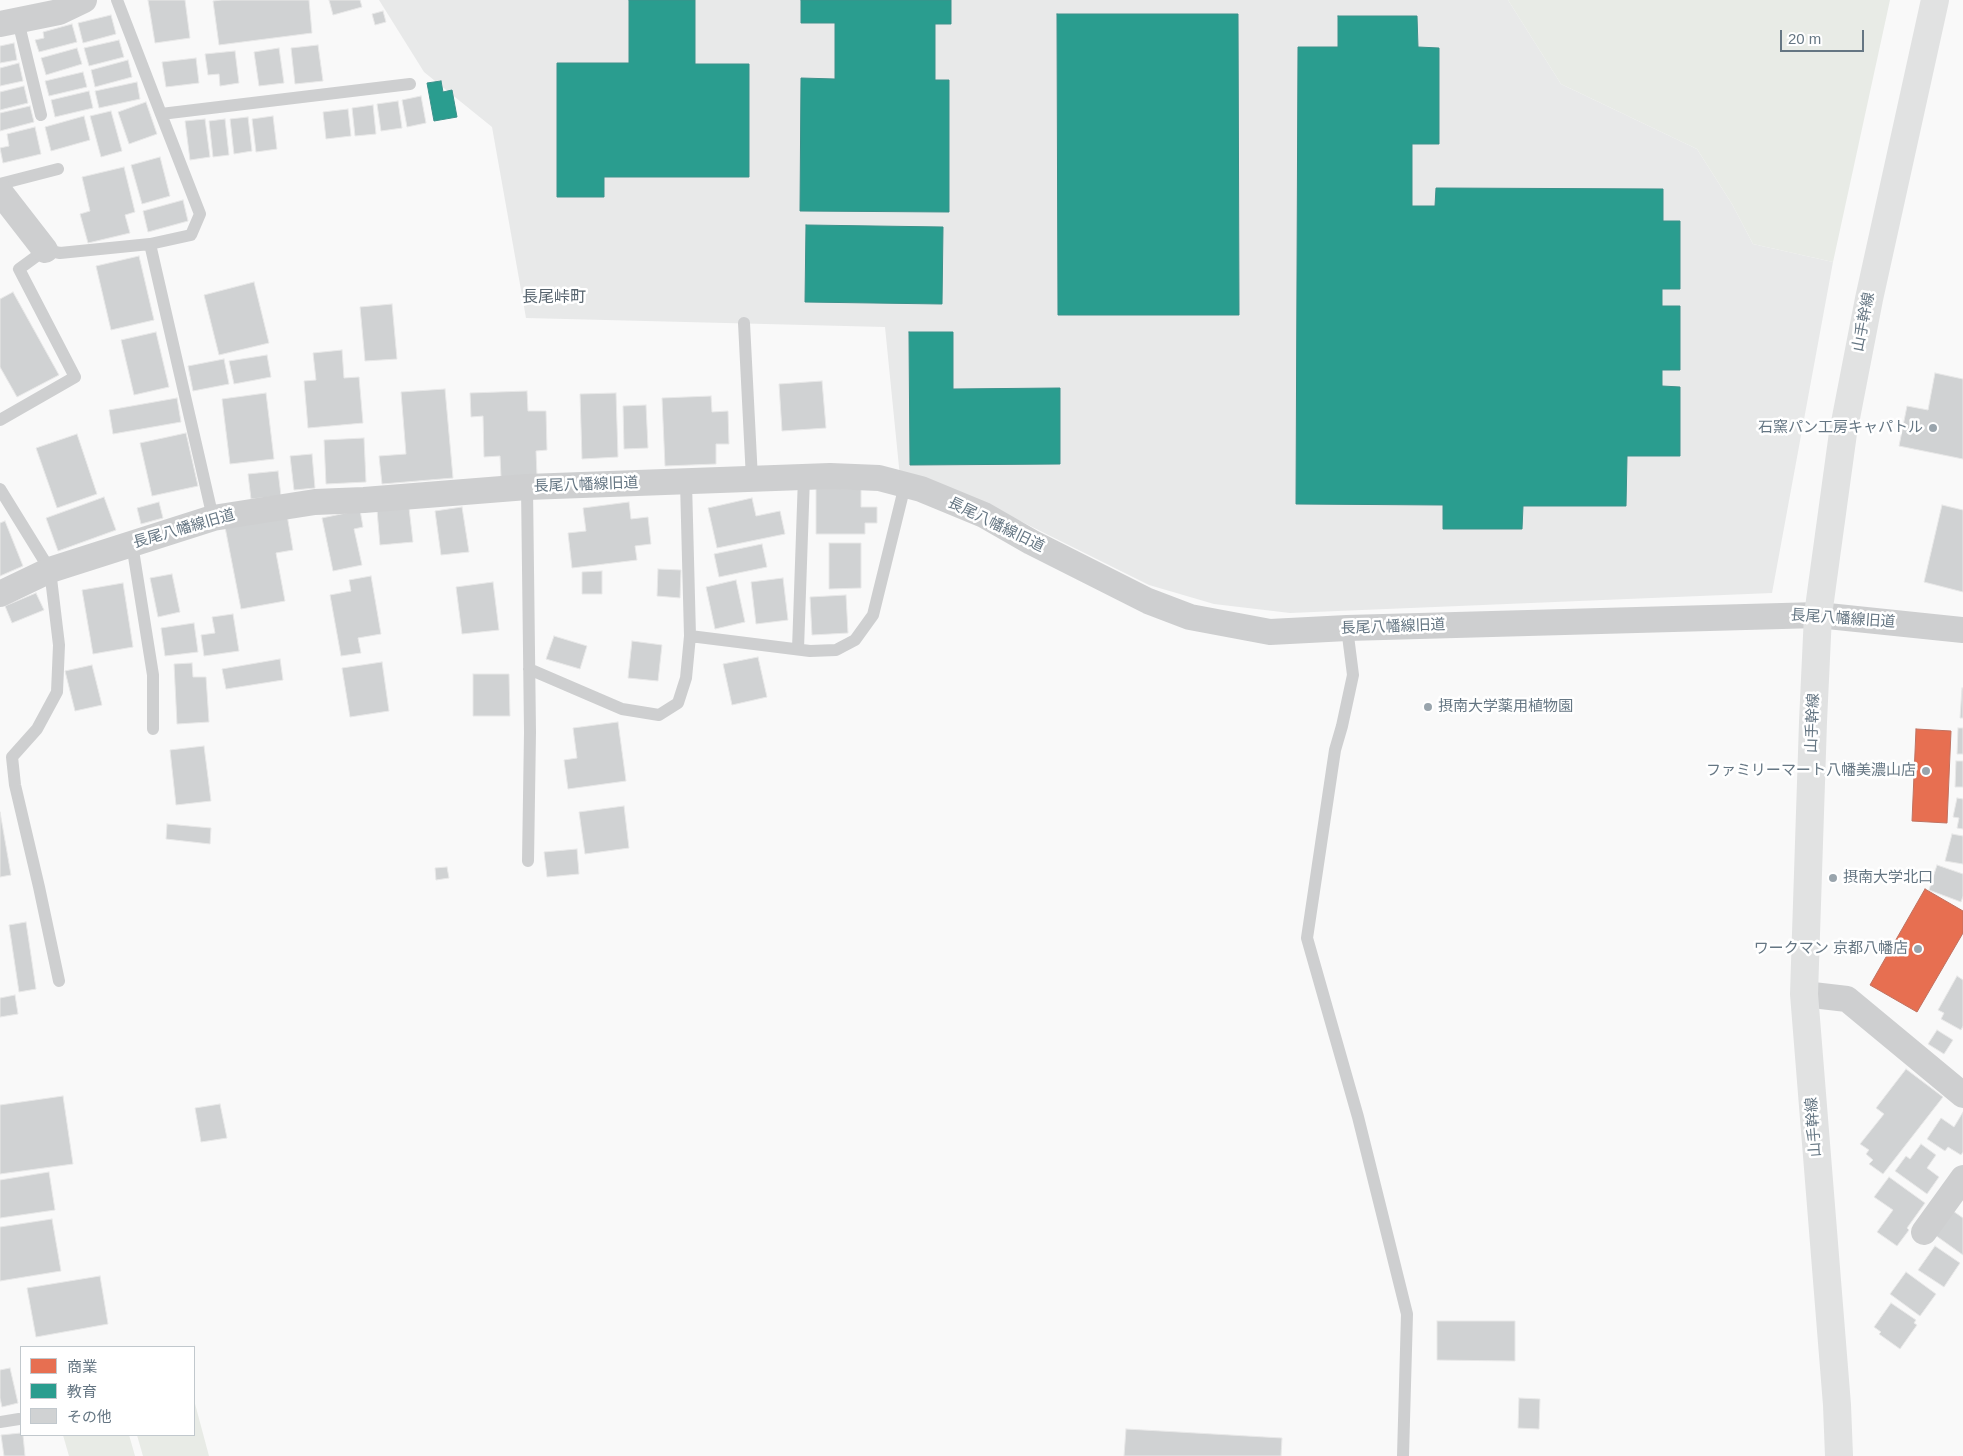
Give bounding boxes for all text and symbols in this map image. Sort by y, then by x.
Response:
scale bar [1783,20,1867,52]
text: 20 m [1788,30,1821,47]
district label: 長尾峠町 [522,288,586,308]
street label: 山手幹線 [1849,291,1879,353]
place label: 石窯パン工房キャパトル [1758,419,1923,437]
marker: 石窯パン工房キャパトル [1927,422,1939,434]
street label: 長尾八幡線旧道 [533,474,639,496]
street label: 長尾八幡線旧道 [945,494,1047,556]
street label: 長尾八幡線旧道 [131,506,237,552]
street label: 長尾八幡線旧道 [1790,606,1896,632]
street label: 長尾八幡線旧道 [1340,616,1446,638]
street label: 山手幹線 [1803,693,1823,753]
place label: 摂南大学薬用植物園 [1438,698,1573,716]
marker: 摂南大学薬用植物園 [1422,701,1434,713]
place label: ファミリーマート八幡美濃山店 [1706,762,1916,780]
marker: ファミリーマート八幡美濃山店 [1920,765,1932,777]
place label: 摂南大学北口 [1843,869,1933,887]
marker: 摂南大学北口 [1827,872,1839,884]
place label: ワークマン 京都八幡店 [1754,940,1908,958]
marker: ワークマン 京都八幡店 [1912,943,1924,955]
street label: 山手幹線 [1803,1096,1825,1158]
legend [20,1346,195,1436]
text: 商業 [67,1358,97,1375]
text: 教育 [67,1383,97,1400]
text: その他 [67,1408,112,1425]

